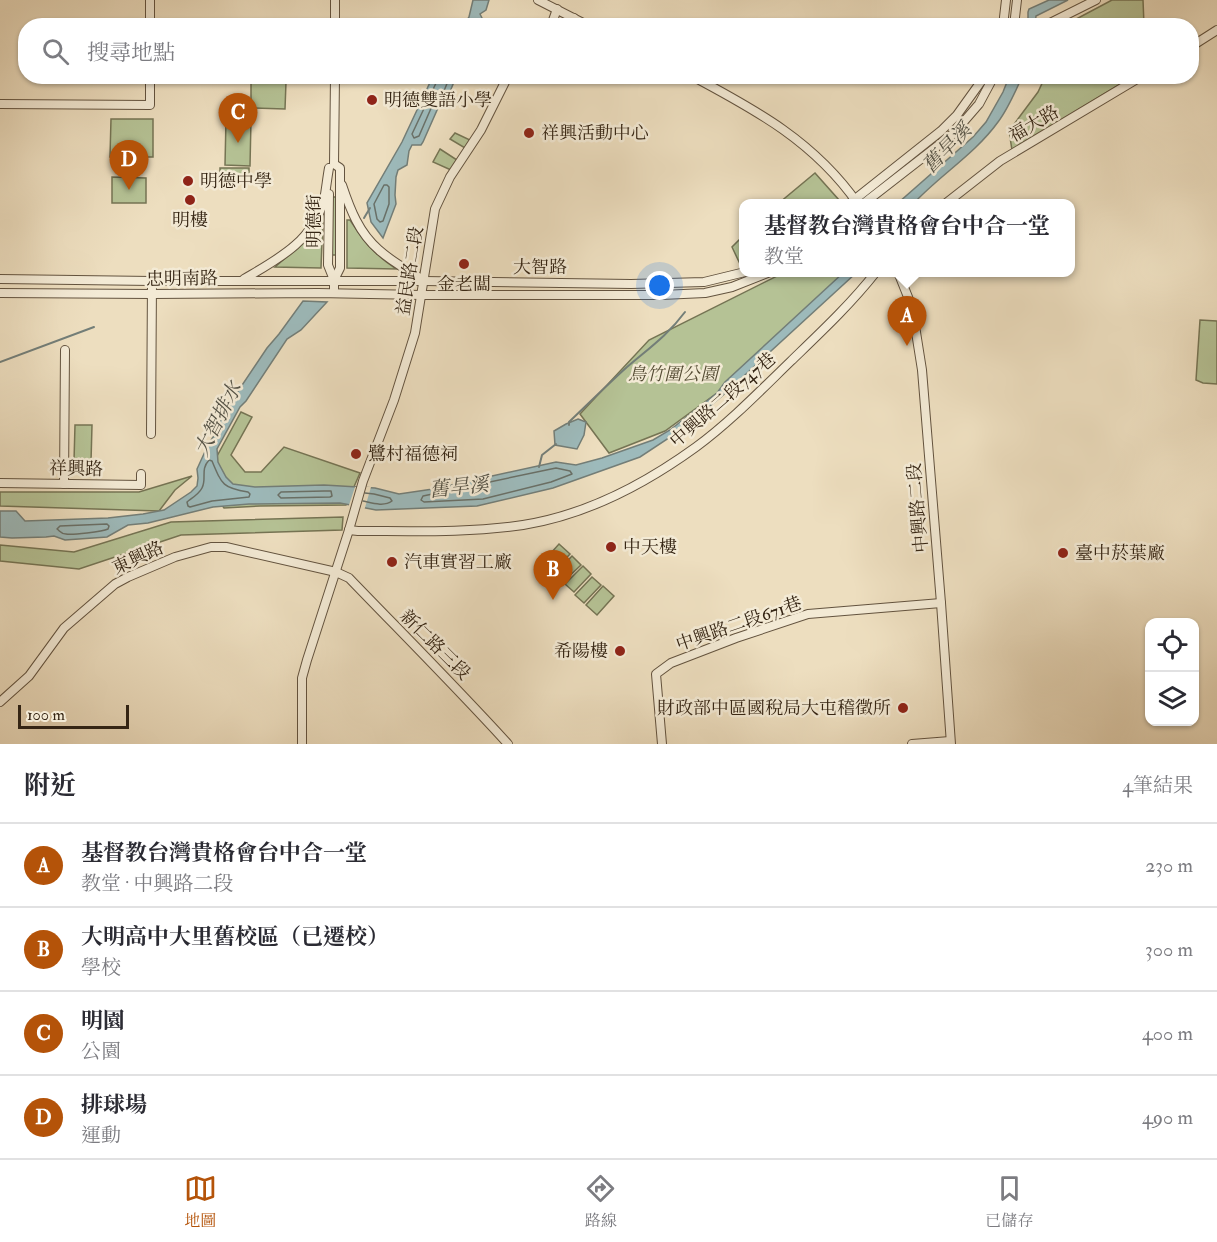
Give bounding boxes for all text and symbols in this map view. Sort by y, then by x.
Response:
search box [18,18,1199,84]
icon: search [39,35,72,68]
text: 搜尋地點 [87,39,175,67]
place label: 明德雙語小學 [384,89,492,112]
marker: 明德雙語小學 [365,93,379,107]
pin: C [218,94,258,143]
street label: 福大路 [1005,101,1063,147]
water label: 舊旱溪 [917,116,978,178]
place label: 祥興活動中心 [541,122,649,145]
marker: 祥興活動中心 [522,126,536,140]
pin: D [110,140,148,190]
place label: 明德中學 [200,170,272,193]
marker: 明德中學 [181,174,195,188]
marker: 明樓 [183,193,197,207]
street label: 明德街 [303,194,326,248]
popup [739,199,1075,277]
place label: 明樓 [172,209,208,232]
text: 基督教台灣貴格會台中合一堂 [764,212,1050,240]
street label: 益民路二段 [392,225,428,317]
text: 教堂 [764,244,804,269]
street label: 大智路 [513,256,567,279]
marker: 金老闆 [457,257,471,271]
street label: 忠明南路 [146,267,218,291]
your location [645,271,674,300]
place label: 金老闆 [437,273,491,296]
pin: A [888,296,926,346]
street label: 中興路二段747巷 [665,348,781,452]
park label: 鳥竹圍公園 [628,363,721,386]
water label: 大智排水 [189,376,248,460]
place label: 鷺村福德祠 [368,443,458,466]
marker: 鷺村福德祠 [349,447,363,461]
street label: 祥興路 [49,457,103,481]
street label: 中興路二段 [903,462,933,554]
water label: 舊旱溪 [428,471,492,503]
street label: 東興路 [109,536,167,580]
place label: 中天樓 [623,536,677,559]
marker: 中天樓 [604,540,618,554]
place label: 臺中菸葉廠 [1075,542,1165,565]
marker: 臺中菸葉廠 [1056,546,1070,560]
pin: B [534,550,572,600]
place label: 汽車實習工廠 [404,551,512,574]
marker: 汽車實習工廠 [385,555,399,569]
street label: 中興路二段671巷 [673,592,805,656]
street label: 新仁路三段 [395,605,475,685]
map controls [1145,618,1199,726]
button: locate [1145,618,1199,672]
place label: 希陽樓 [554,640,608,663]
marker: 希陽樓 [613,644,627,658]
button: layers [1145,672,1199,726]
place label: 財政部中區國稅局大屯稽徵所 [657,697,891,720]
marker: 財政部中區國稅局大屯稽徵所 [896,701,910,715]
scale bar [18,702,129,730]
text: 100 m [27,705,65,725]
text: 附近 [24,770,76,802]
text: 4筆結果 [1122,773,1193,798]
text: 基督教台灣貴格會台中合一堂 [81,839,367,867]
text: A [37,853,50,878]
text: 230 m [1145,853,1193,878]
text: 教堂 · 中興路二段 [81,871,233,896]
text: 大明高中大里舊校區（已遷校） [81,923,389,951]
text: B [37,937,50,962]
text: 300 m [1145,937,1193,962]
text: 學校 [81,955,121,980]
text: 明園 [81,1007,125,1035]
text: C [36,1021,51,1046]
text: 400 m [1142,1021,1193,1046]
text: 公園 [81,1039,121,1064]
text: 排球場 [81,1091,147,1119]
text: D [35,1105,52,1130]
text: 490 m [1142,1105,1193,1130]
text: 運動 [81,1123,121,1148]
tab: 地圖 [184,1172,217,1231]
tab: 路線 [584,1172,617,1231]
tab: 已儲存 [985,1172,1033,1231]

